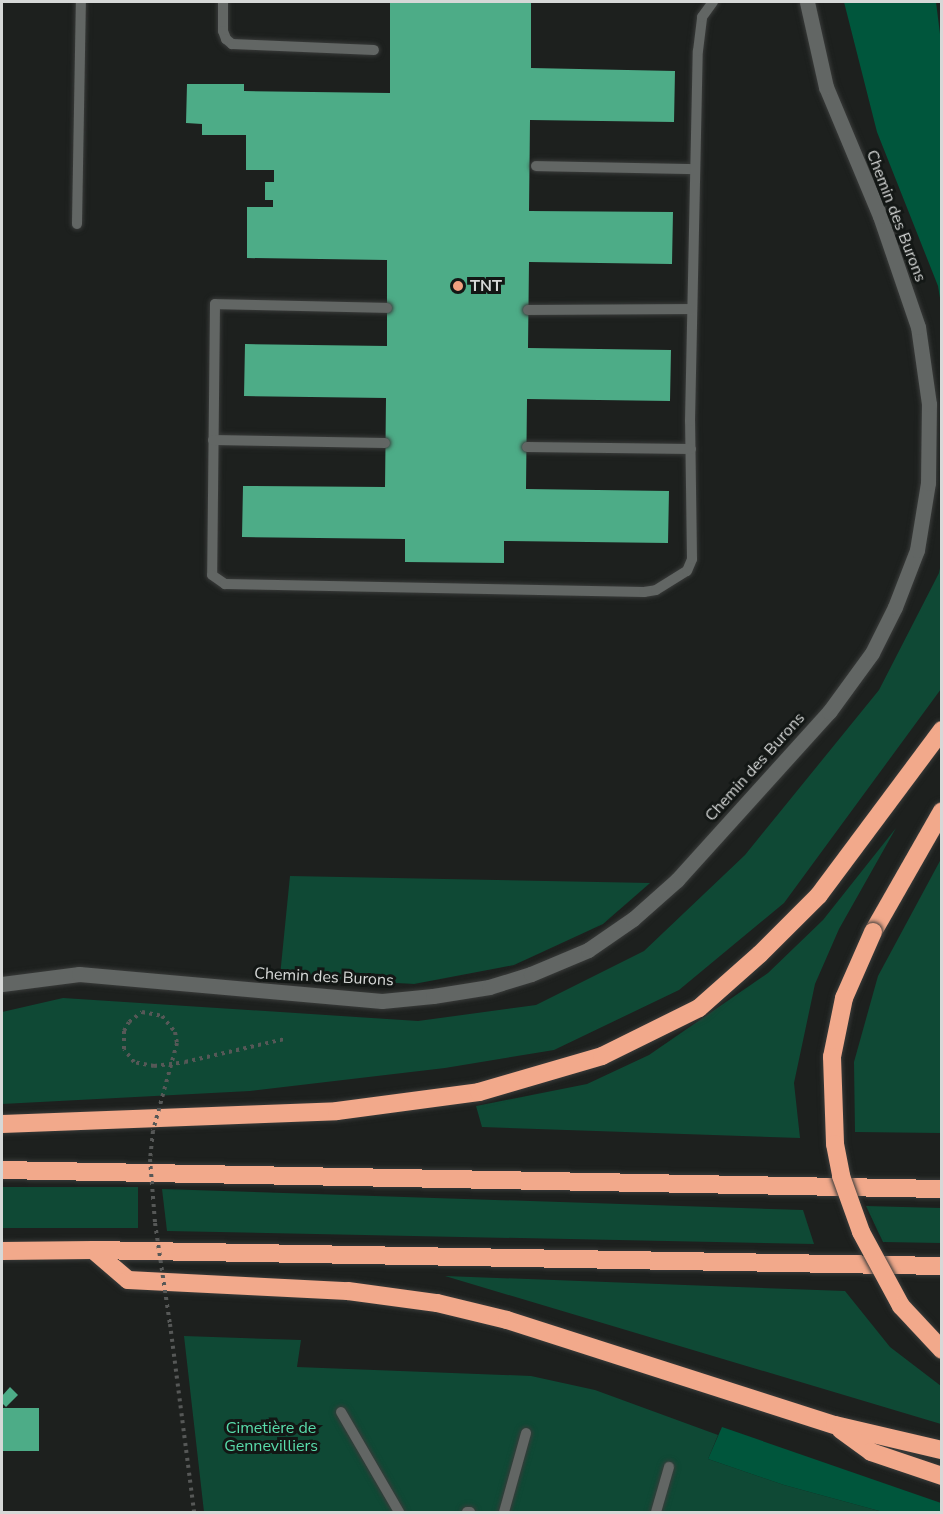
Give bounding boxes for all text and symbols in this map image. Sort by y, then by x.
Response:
street label: Chemin des Burons [862,147,930,285]
place label: TNT [470,276,502,296]
marker: TNT [451,279,465,293]
street label: Chemin des Burons [701,709,809,825]
street label: Chemin des Burons [254,964,394,990]
park label: Cimetière de Gennevilliers [224,1418,318,1456]

